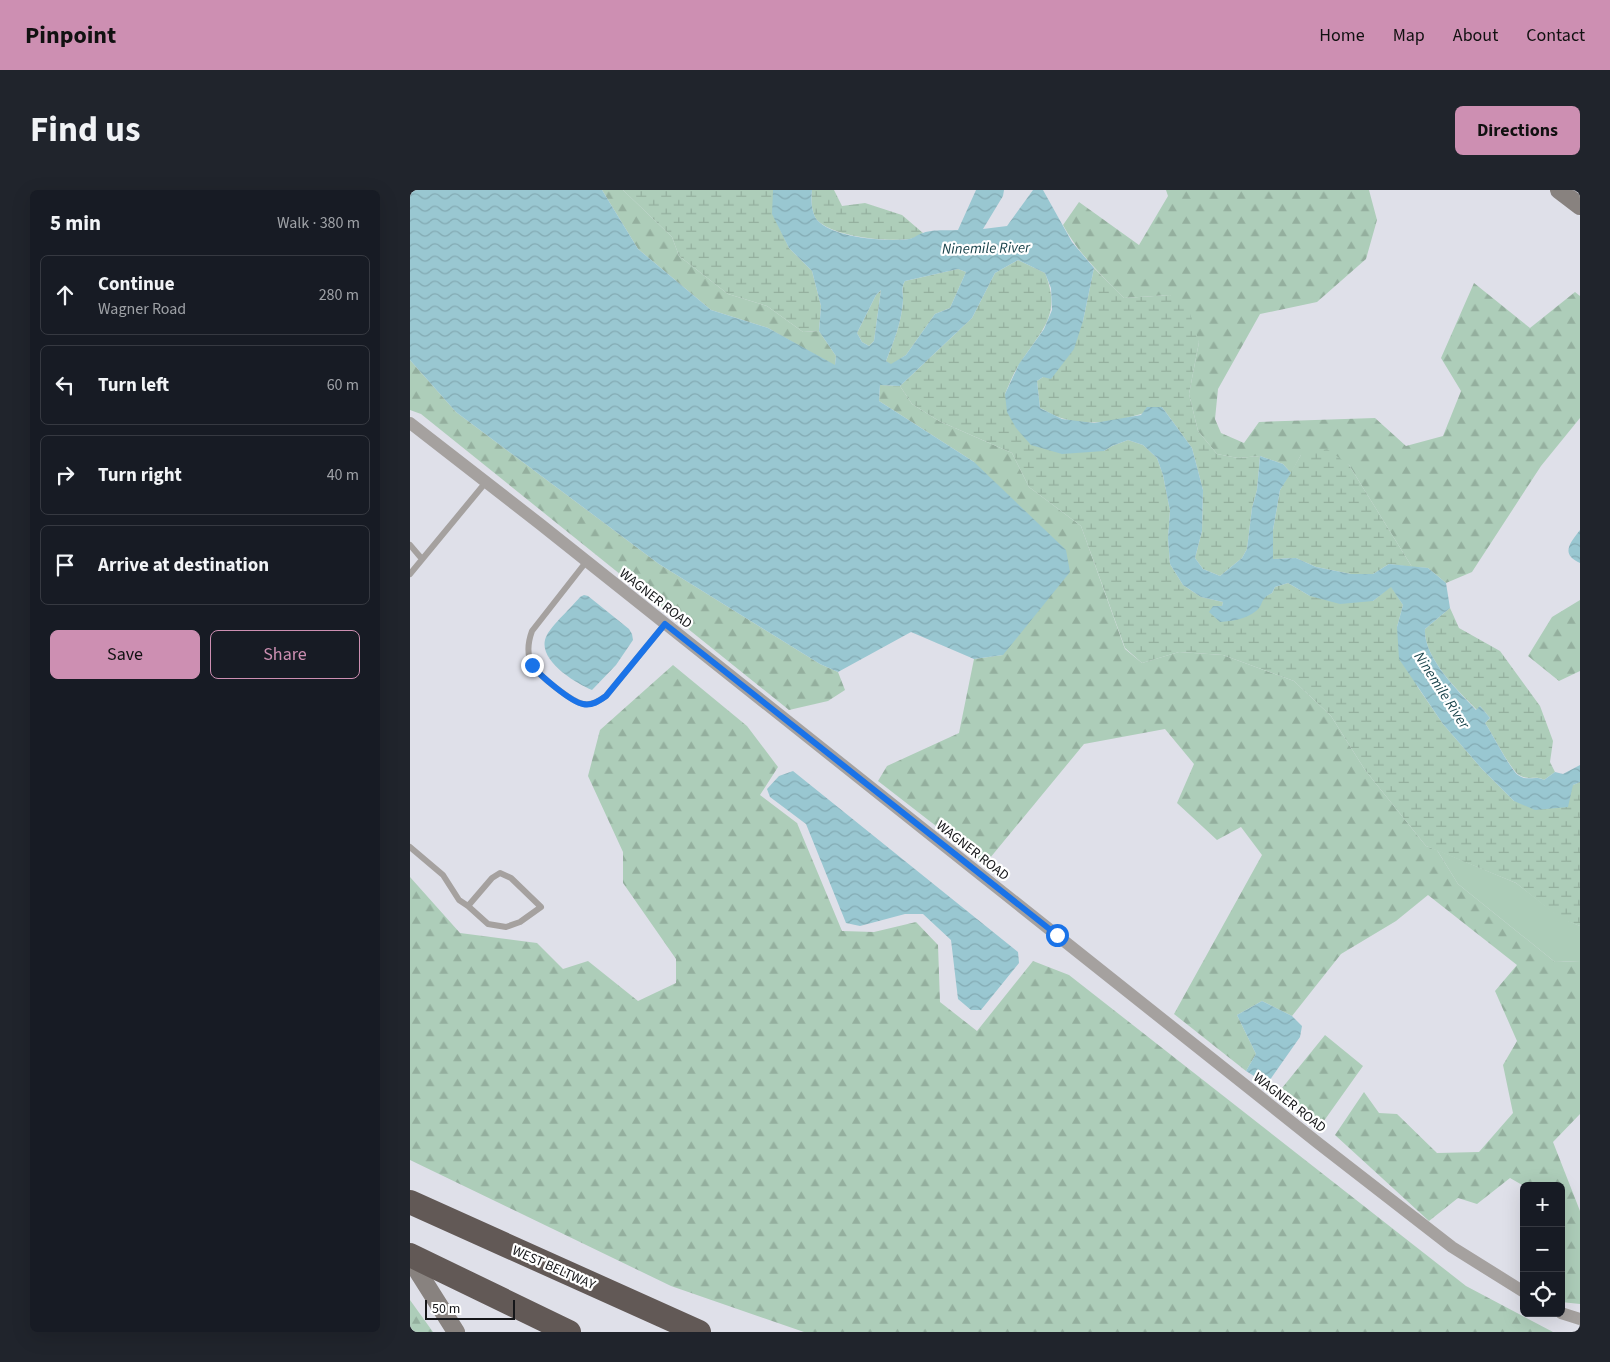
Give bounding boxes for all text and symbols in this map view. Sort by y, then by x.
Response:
text: Pinpoint [25,18,116,53]
text: Home [1319,23,1365,48]
text: Map [1393,23,1425,48]
text: About [1453,23,1498,48]
text: Contact [1526,23,1585,48]
text: Find us [30,105,140,155]
button: Directions [1455,106,1580,155]
text: 5 min [50,208,101,238]
text: Walk · 380 m [277,212,360,234]
water label: Ninemile River [942,237,1031,260]
text: Continue [98,271,175,298]
icon: ahead [51,281,79,309]
text: 280 m [319,284,359,306]
text: Wagner Road [98,298,186,320]
icon: left [51,371,79,399]
text: Turn left [98,372,169,399]
text: 60 m [327,374,359,396]
icon: right [51,461,79,489]
text: Turn right [98,462,182,489]
text: 40 m [327,464,359,486]
icon: arrive [51,551,79,579]
text: Arrive at destination [98,552,269,579]
street label: WAGNER ROAD [615,564,696,634]
button: Save [50,630,200,679]
button: Share [210,630,360,679]
water label: Ninemile River [1409,648,1475,734]
route end [521,654,544,677]
street label: WAGNER ROAD [932,816,1013,886]
route start [1046,924,1069,947]
street label: WAGNER ROAD [1249,1068,1330,1138]
map controls [1520,1182,1565,1317]
button: + [1520,1182,1565,1227]
button: − [1520,1227,1565,1272]
street label: WEST BELTWAY [509,1241,599,1295]
button: locate [1520,1272,1565,1317]
scale bar [425,1297,515,1320]
text: 50 m [432,1299,460,1319]

